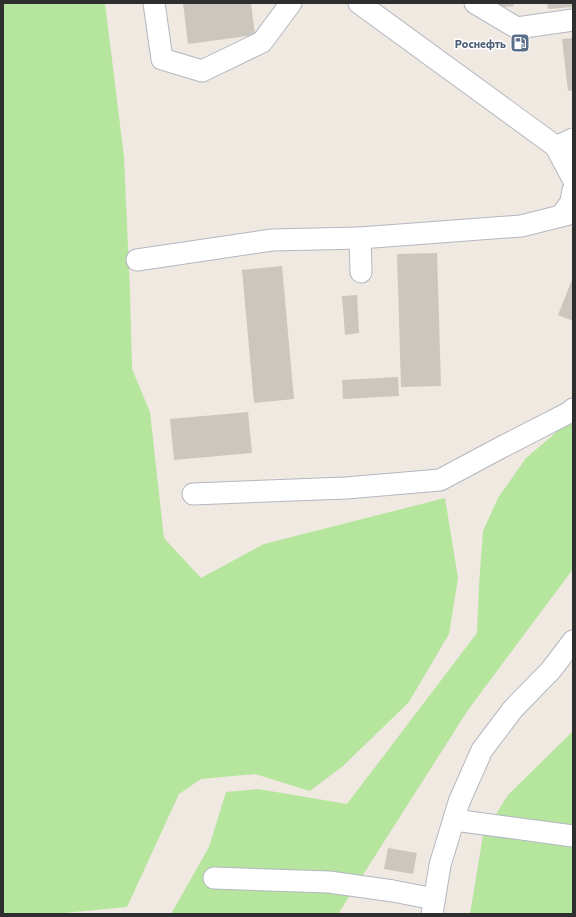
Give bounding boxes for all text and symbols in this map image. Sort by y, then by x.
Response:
fuel station icon: Роснефть [509,32,531,54]
place label: Роснефть [455,37,506,50]

